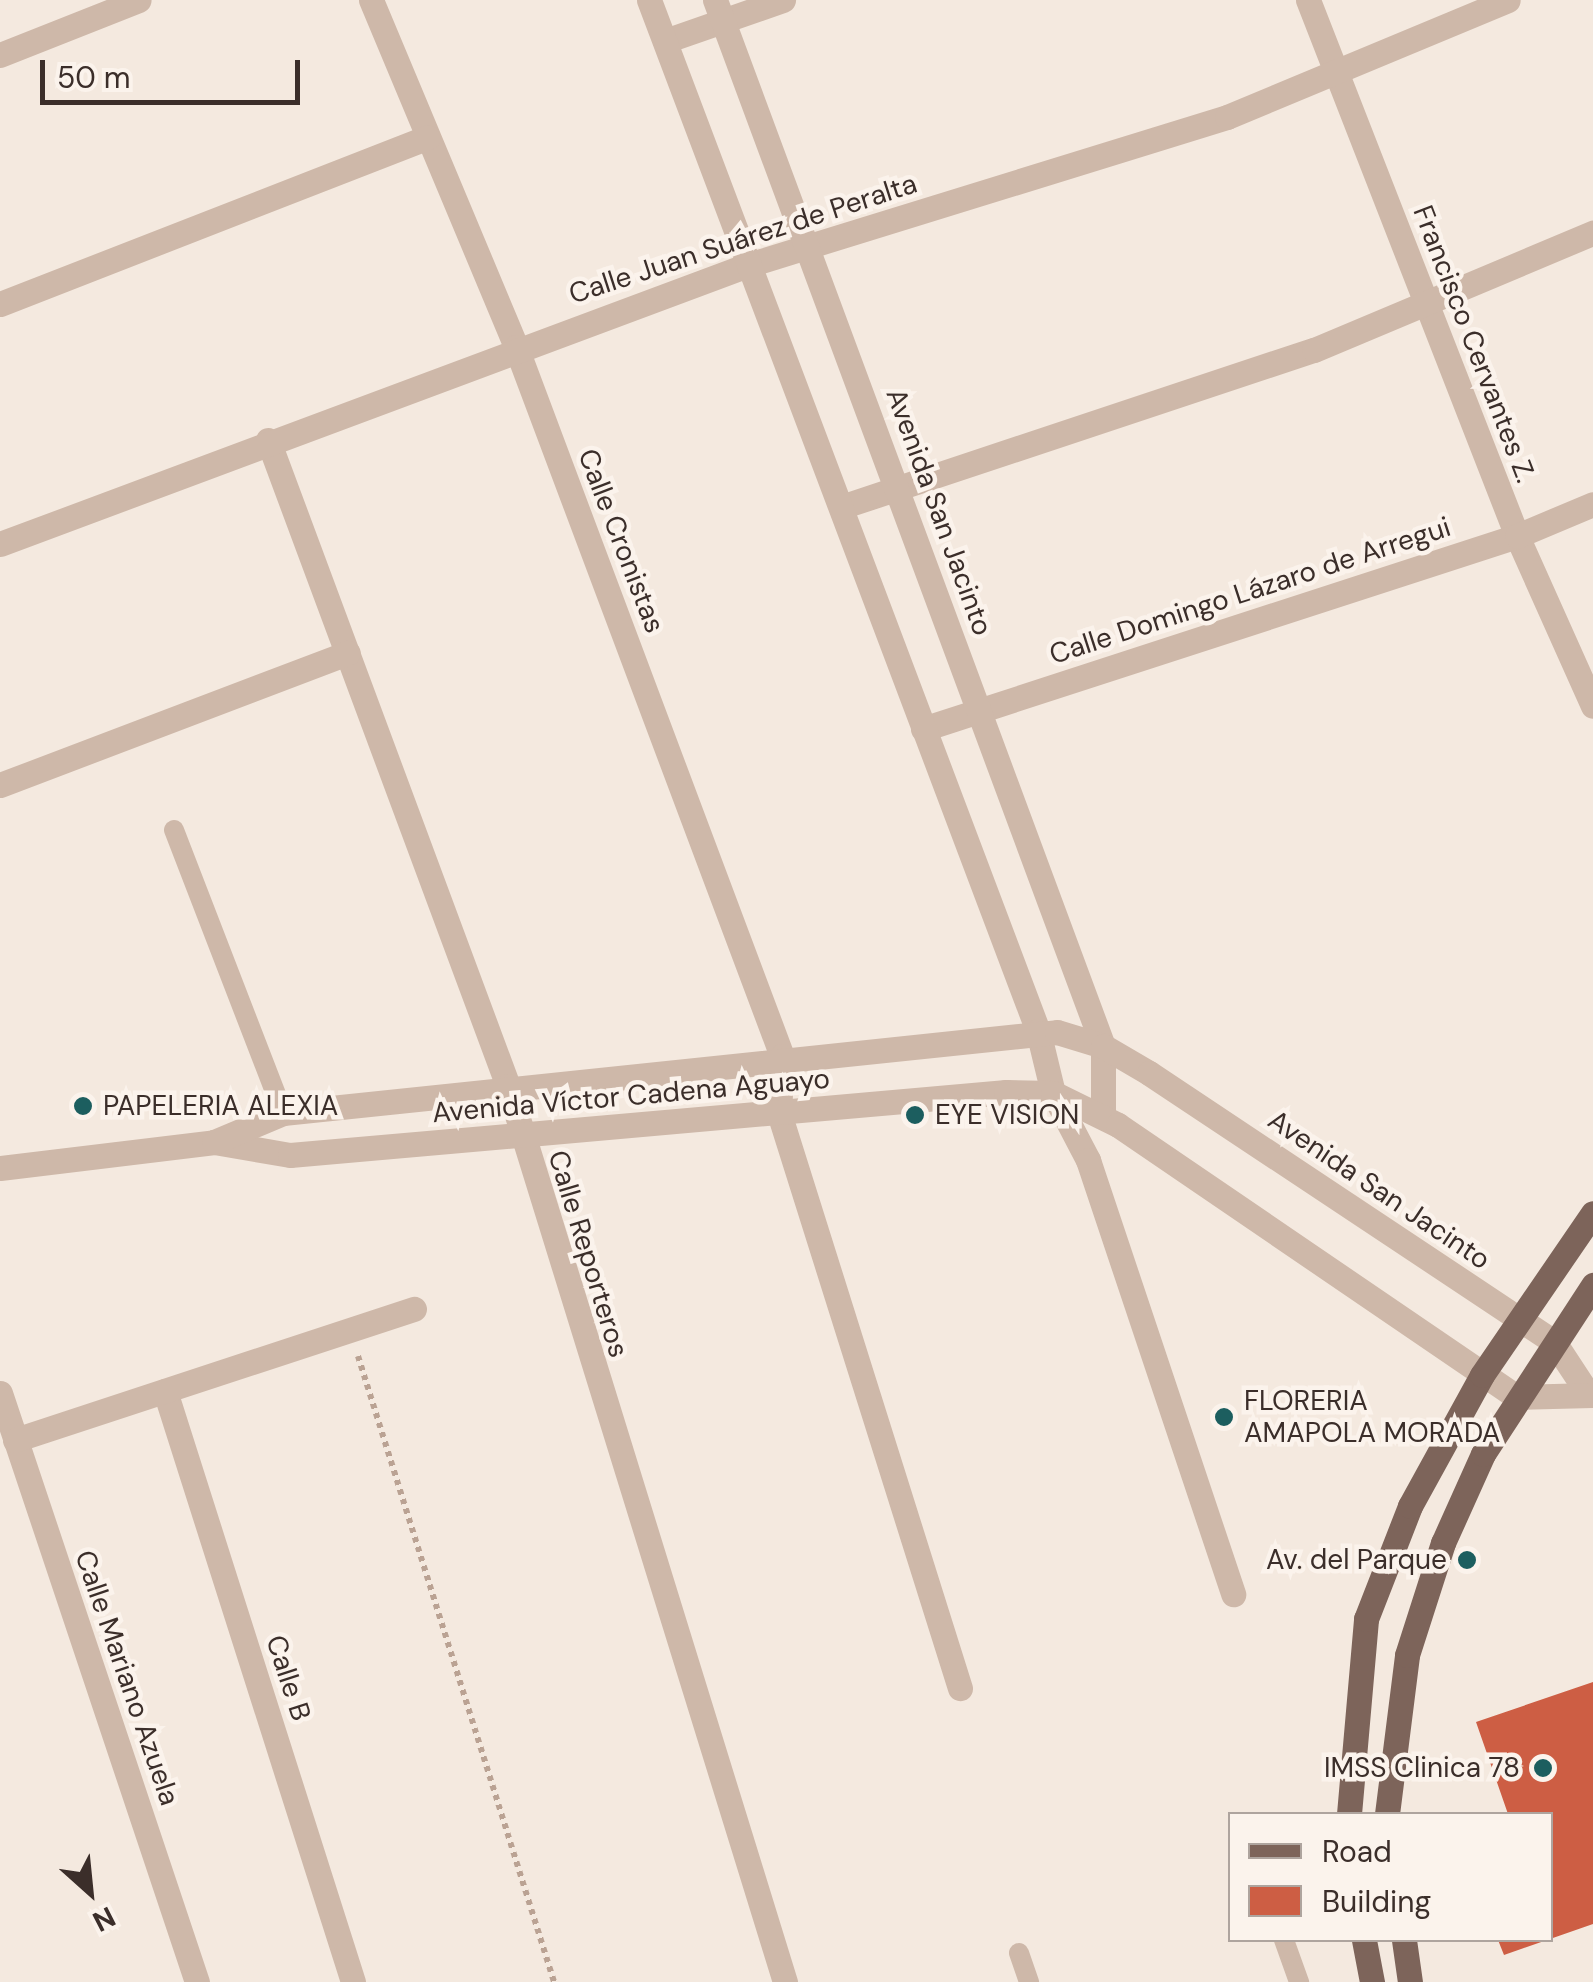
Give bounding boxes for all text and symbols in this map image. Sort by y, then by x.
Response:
scale bar [45,40,305,102]
text: 50 m [57,58,131,97]
street label: Calle Juan Suárez de Peralta [565,167,921,311]
street label: Francisco Cervantes Z. [1406,201,1542,487]
street label: Avenida San Jacinto [879,384,999,640]
street label: Calle Cronistas [571,444,671,638]
street label: Calle Domingo Lázaro de Arregui [1045,510,1455,672]
street label: Avenida Víctor Cadena Aguayo [431,1062,831,1130]
place label: PAPELERIA ALEXIA [103,1089,338,1123]
marker: PAPELERIA ALEXIA [72,1095,94,1117]
place label: EYE VISION [935,1098,1079,1132]
street label: Avenida San Jacinto [1262,1103,1496,1277]
marker: EYE VISION [904,1104,926,1126]
street label: Calle Reporteros [541,1147,635,1361]
place label: FLORERIA AMAPOLA MORADA [1244,1384,1500,1450]
marker: FLORERIA AMAPOLA MORADA [1213,1406,1235,1428]
place label: Av. del Parque [1266,1543,1447,1577]
street label: Calle Mariano Azuela [68,1546,186,1810]
marker: Av. del Parque [1456,1549,1478,1571]
street label: Calle B [258,1631,318,1725]
place label: IMSS Clinica 78 [1324,1751,1520,1785]
marker: IMSS Clinica 78 [1530,1755,1556,1781]
legend [1228,1812,1553,1942]
text: Road [1322,1832,1392,1871]
north arrow [40,1842,140,1942]
text: Building [1322,1882,1431,1921]
text: N [86,1898,121,1940]

